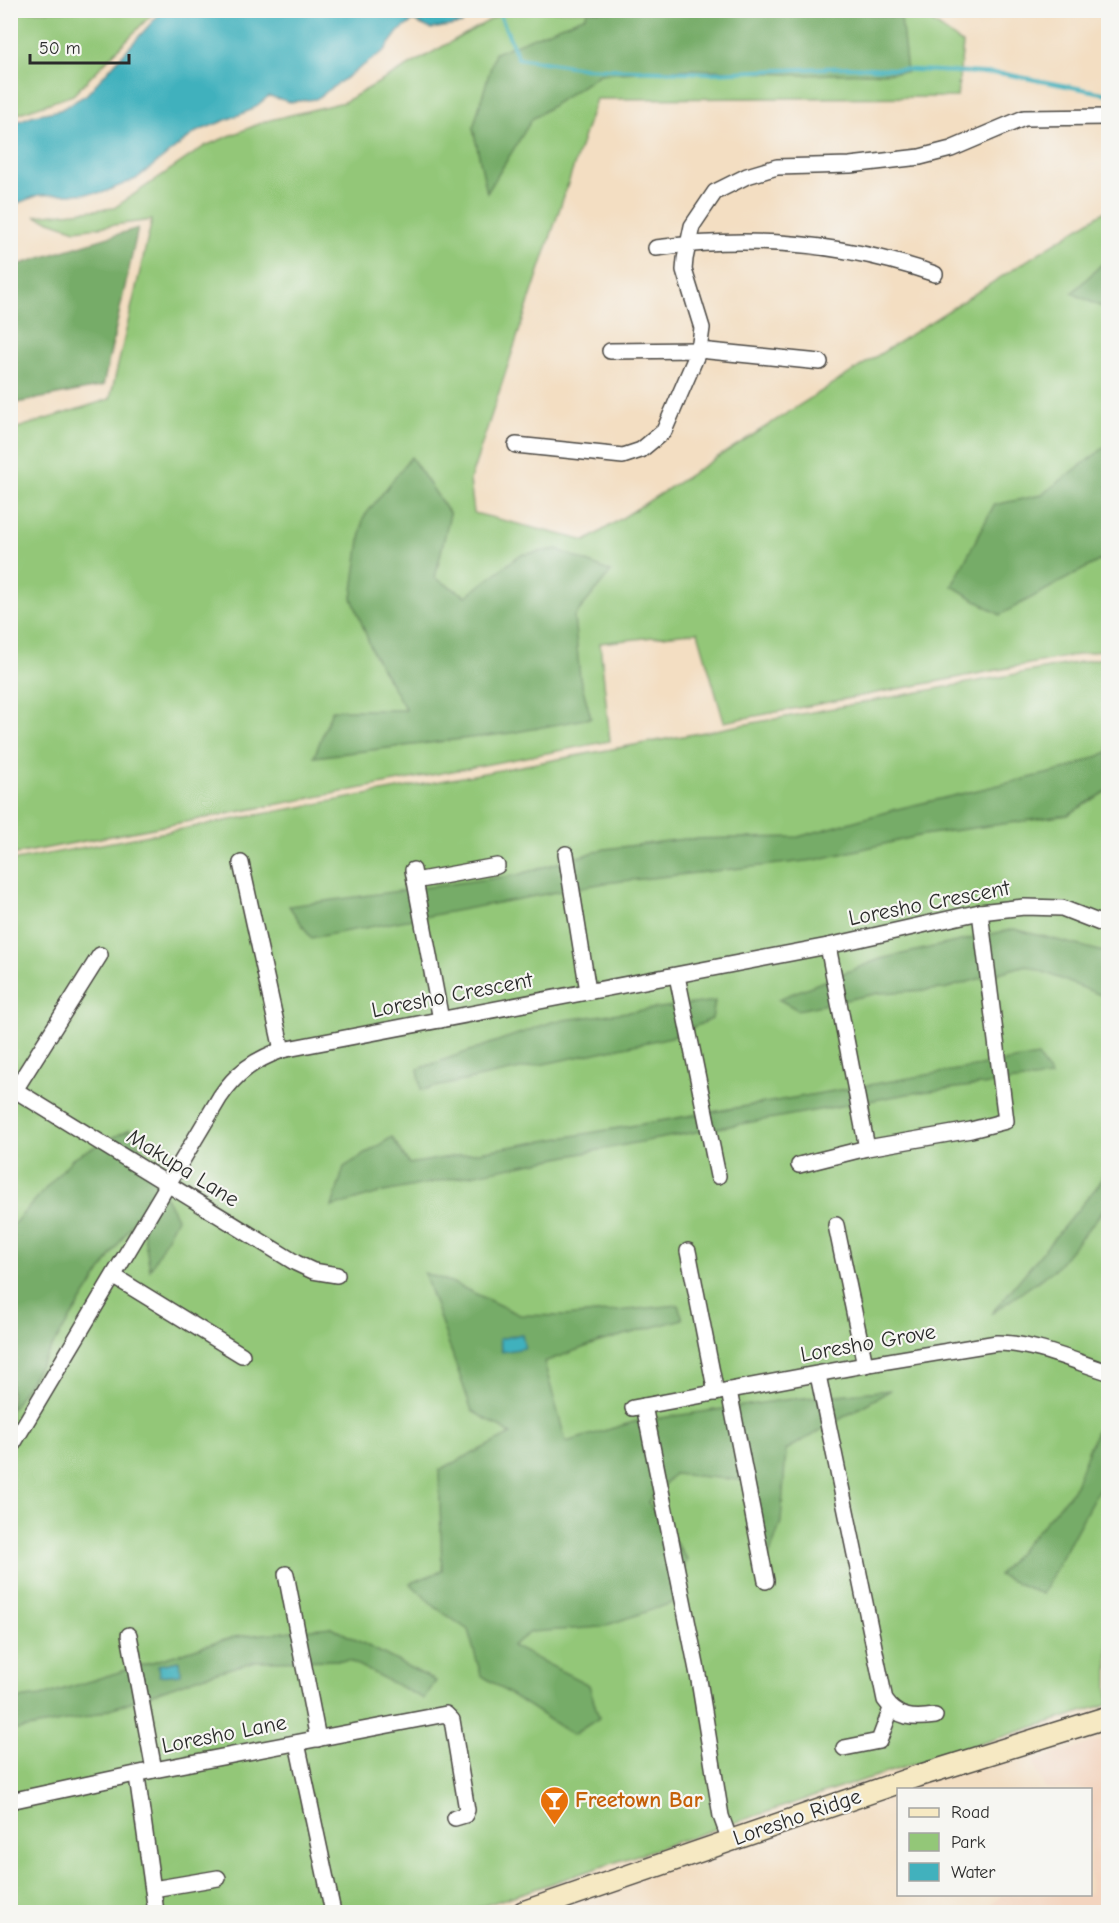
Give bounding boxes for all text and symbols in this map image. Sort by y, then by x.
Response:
scale bar [30,27,129,65]
text: 50 m [39,38,81,59]
street label: Loresho Crescent [846,875,1012,931]
street label: Loresho Crescent [369,967,535,1023]
street label: Makupa Lane [122,1123,244,1213]
street label: Loresho Grove [798,1318,938,1368]
street label: Loresho Lane [159,1709,289,1759]
street label: Loresho Ridge [729,1783,865,1851]
bar icon: Freetown Bar [538,1784,570,1826]
place label: Freetown Bar [575,1787,703,1813]
legend [897,1788,1092,1896]
text: Road [951,1802,990,1823]
text: Park [951,1832,986,1853]
text: Water [951,1862,996,1883]

